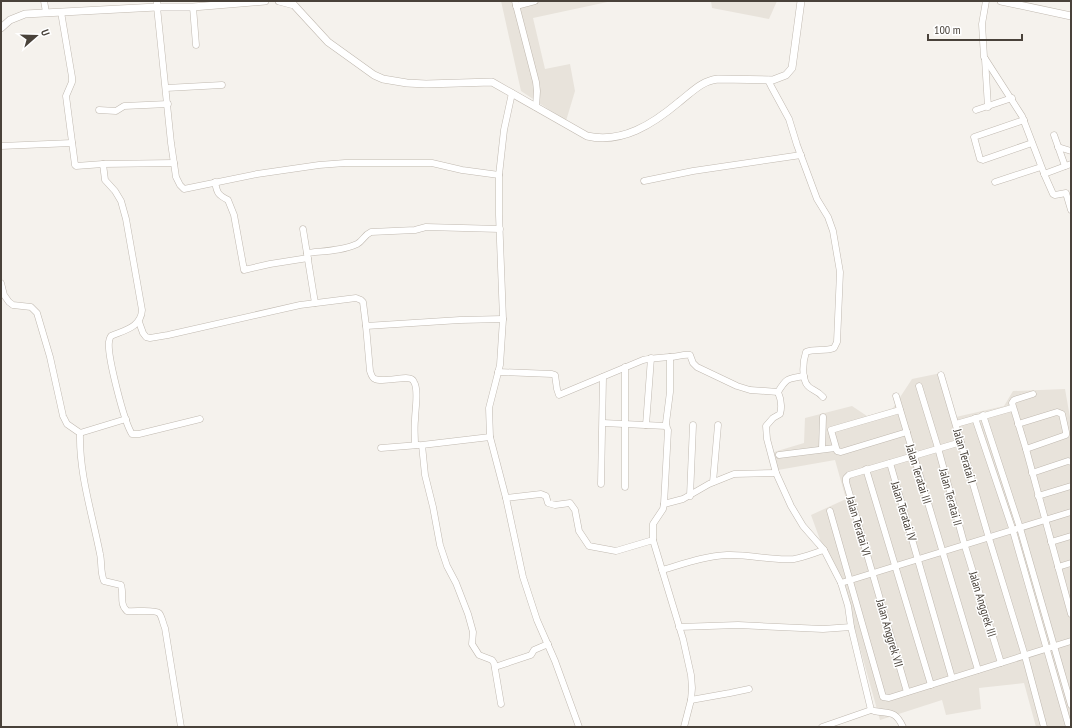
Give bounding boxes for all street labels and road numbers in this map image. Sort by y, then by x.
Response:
street label: Jalan Teratai I [950,426,980,485]
street label: Jalan Teratai III [903,441,935,506]
street label: Jalan Teratai II [936,466,966,527]
street label: Jalan Teratai IV [888,478,920,543]
street label: Jalan Teratai VI [843,494,875,558]
street label: Jalan Anggrek III [966,569,1000,639]
street label: Jalan Anggrek VII [873,596,907,669]

